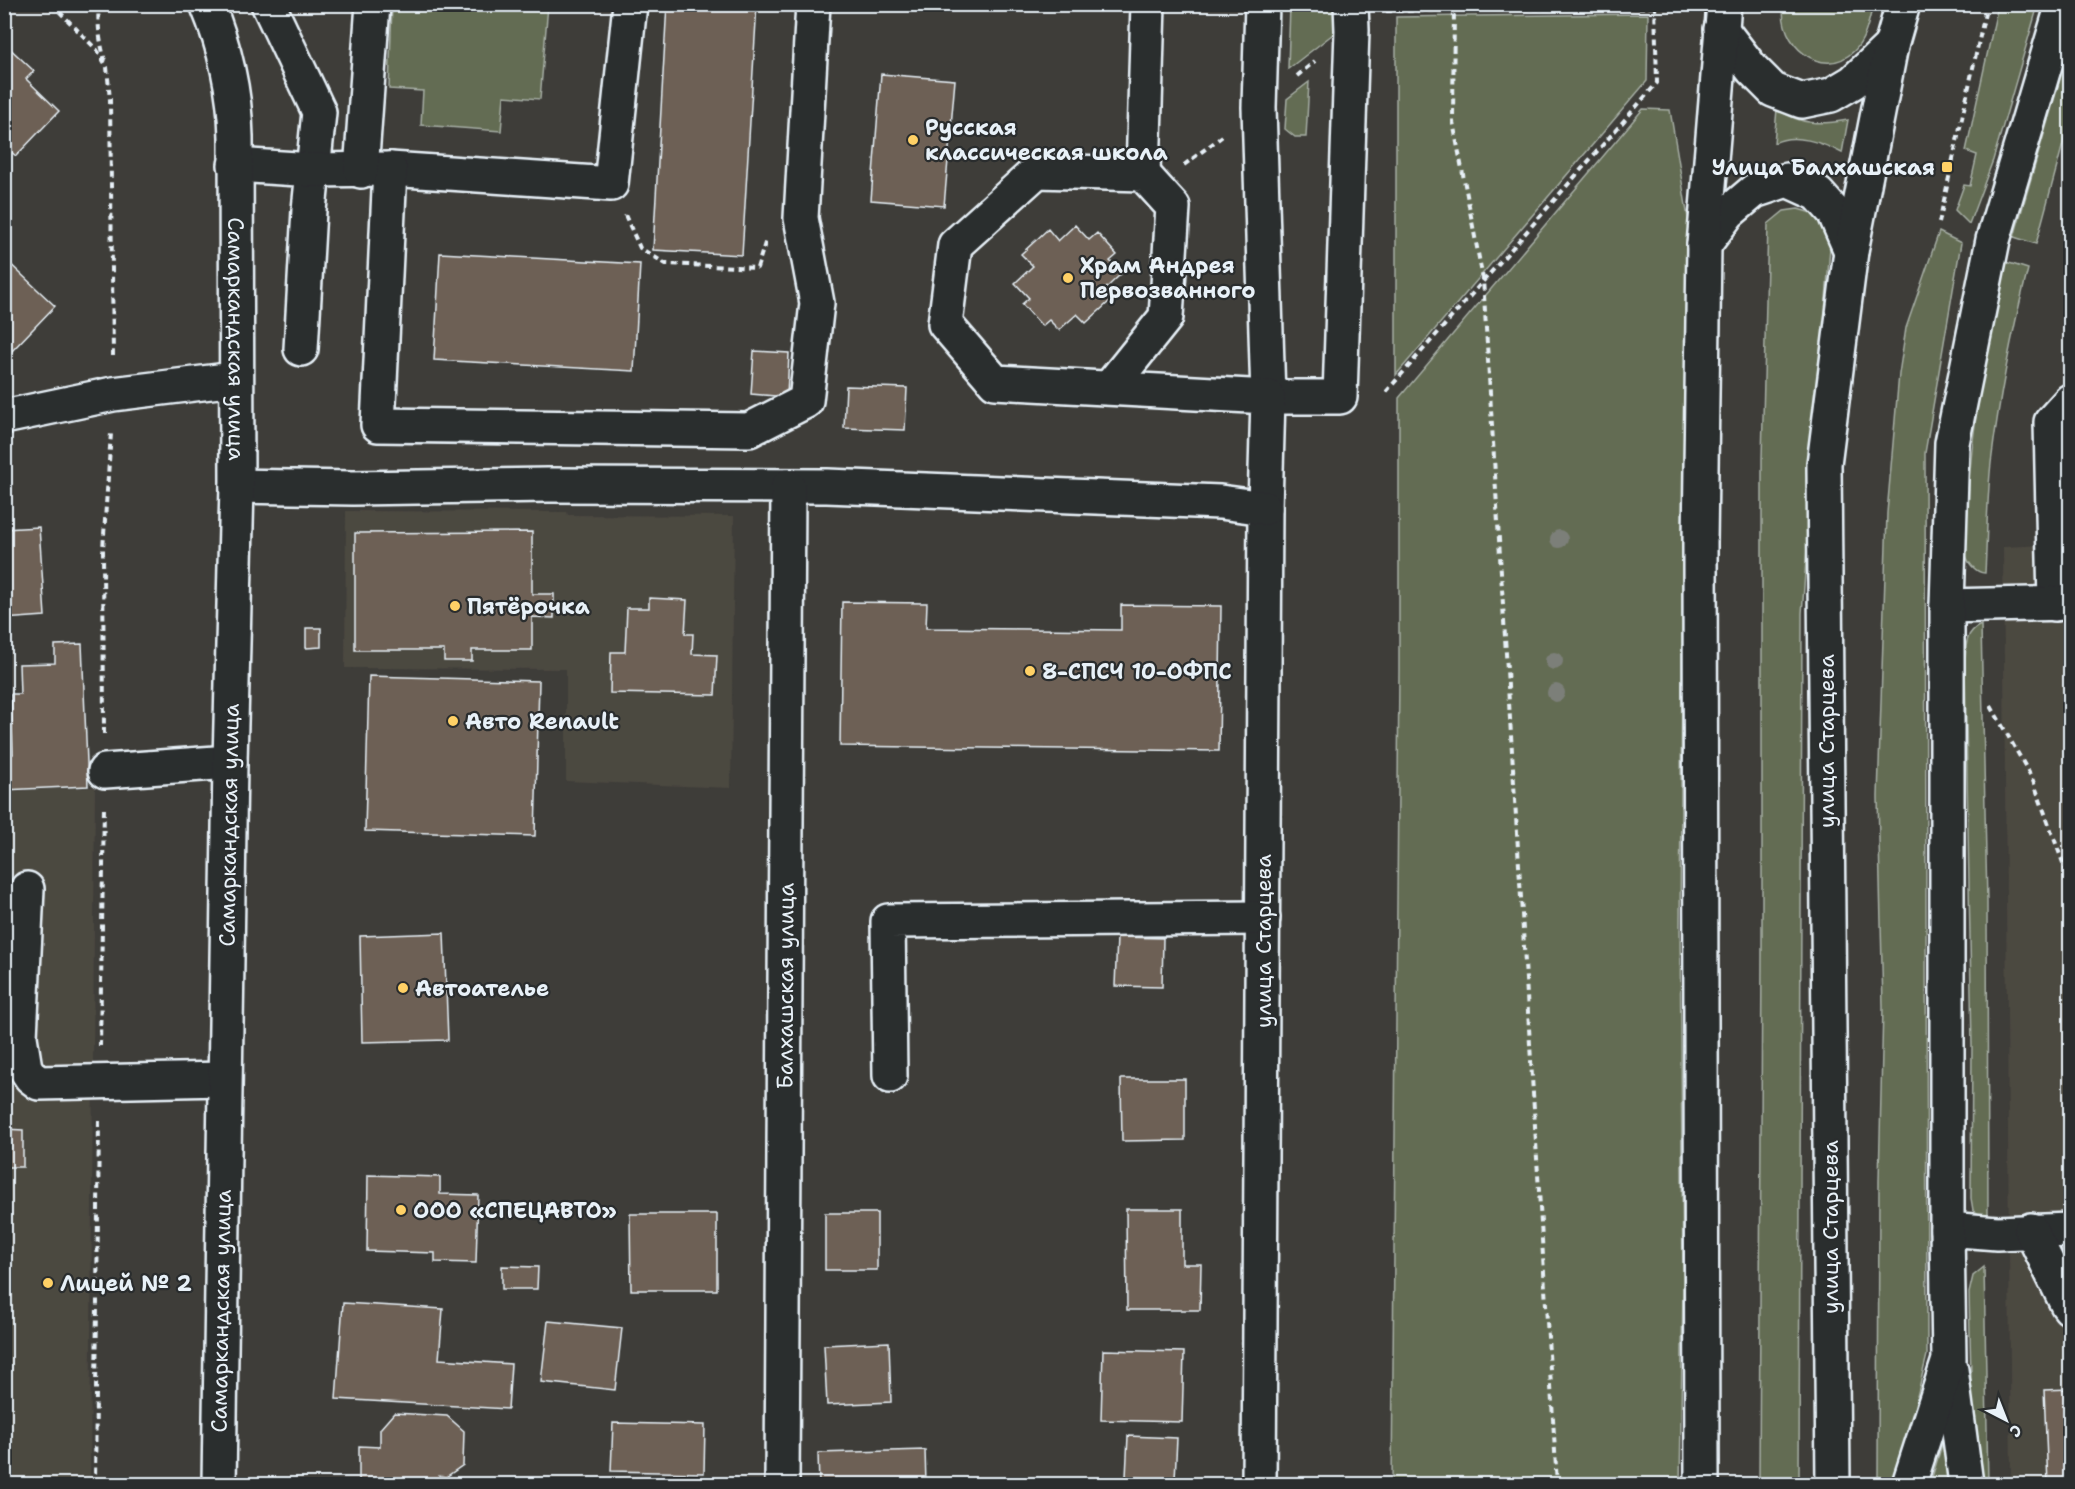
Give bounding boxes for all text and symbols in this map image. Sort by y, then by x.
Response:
place label: Русская классическая школа [925,113,1168,167]
marker: Русская классическая школа [906,133,920,147]
place label: Улица Балхашская [1712,153,1935,182]
marker: Улица Балхашская [1940,160,1954,174]
street label: Самаркандская улица [222,217,251,461]
place label: Храм Андрея Первозванного [1080,251,1255,305]
marker: Храм Андрея Первозванного [1061,271,1075,285]
place label: Пятёрочка [467,592,590,621]
marker: Пятёрочка [448,599,462,613]
street label: улица Старцева [1812,654,1841,828]
place label: 8-СПСЧ 10-ОФПС [1042,657,1232,686]
marker: 8-СПСЧ 10-ОФПС [1023,664,1037,678]
street label: Самаркандская улица [212,703,246,947]
place label: Авто Renault [465,707,619,736]
marker: Авто Renault [446,714,460,728]
street label: улица Старцева [1249,854,1278,1028]
street label: Балхашская улица [770,882,800,1089]
place label: Автоателье [415,974,549,1003]
marker: Автоателье [396,981,410,995]
street label: улица Старцева [1816,1140,1845,1314]
street label: Самаркандская улица [204,1189,238,1433]
place label: ООО «СПЕЦАВТО» [413,1196,617,1225]
marker: ООО «СПЕЦАВТО» [394,1203,408,1217]
place label: Лицей № 2 [60,1269,192,1298]
marker: Лицей № 2 [41,1276,55,1290]
north arrow [1976,1390,2036,1450]
text: С [2005,1420,2026,1442]

